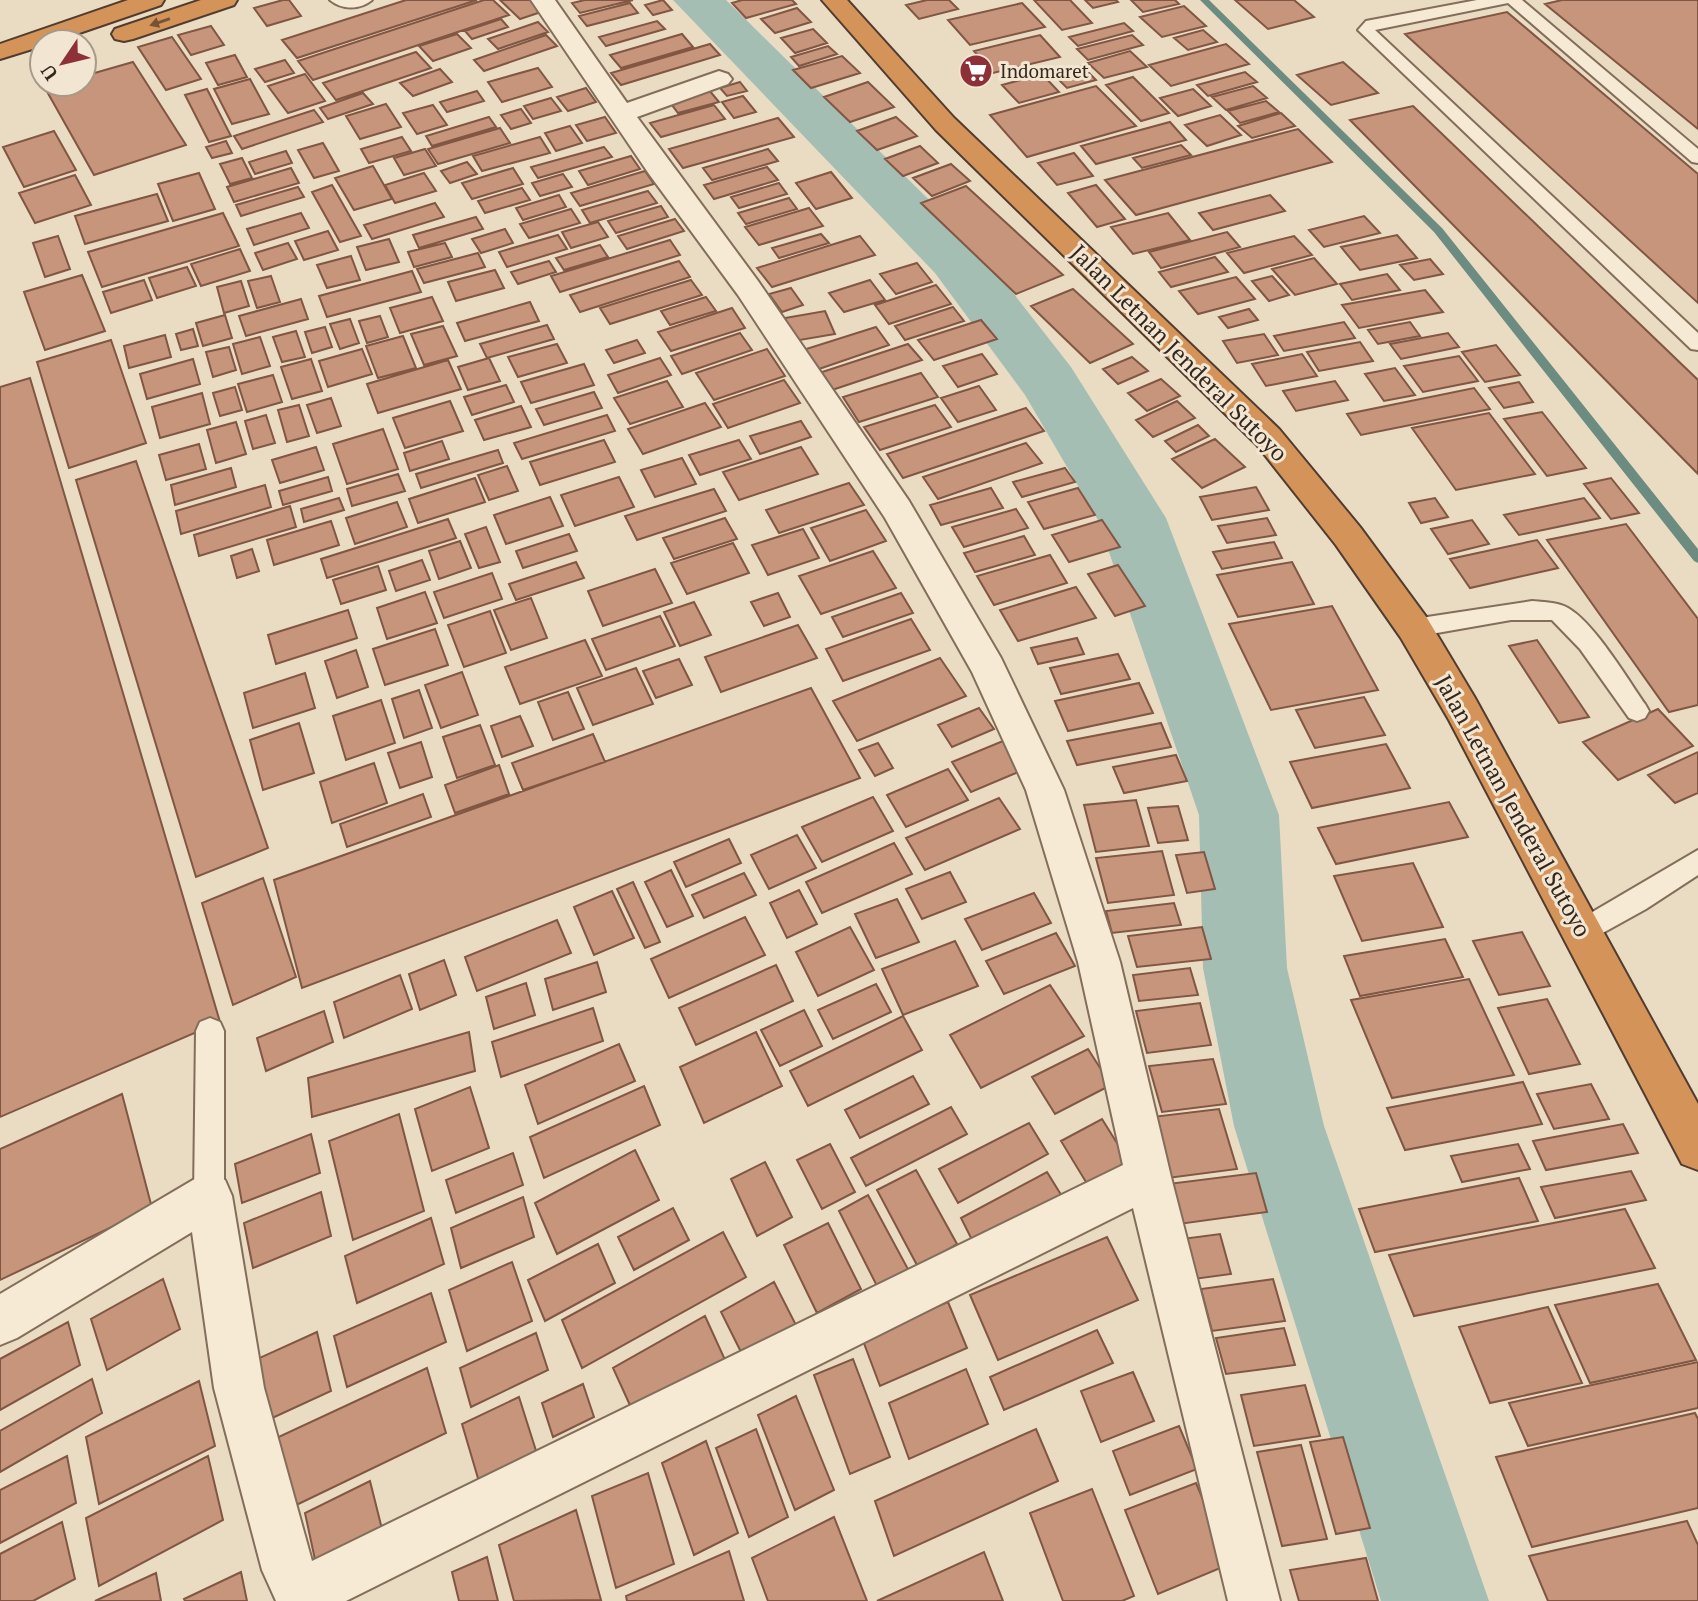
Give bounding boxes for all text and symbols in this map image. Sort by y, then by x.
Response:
one-way arrow [150,17,171,28]
north arrow [28,28,98,98]
supermarket icon: Indomaret [957,52,995,90]
place label: Indomaret [1000,58,1089,83]
text: U [34,60,63,86]
street label: Jalan Letnan Jenderal Sutoyo [1064,237,1295,468]
street label: Jalan Letnan Jenderal Sutoyo [1428,669,1599,942]

